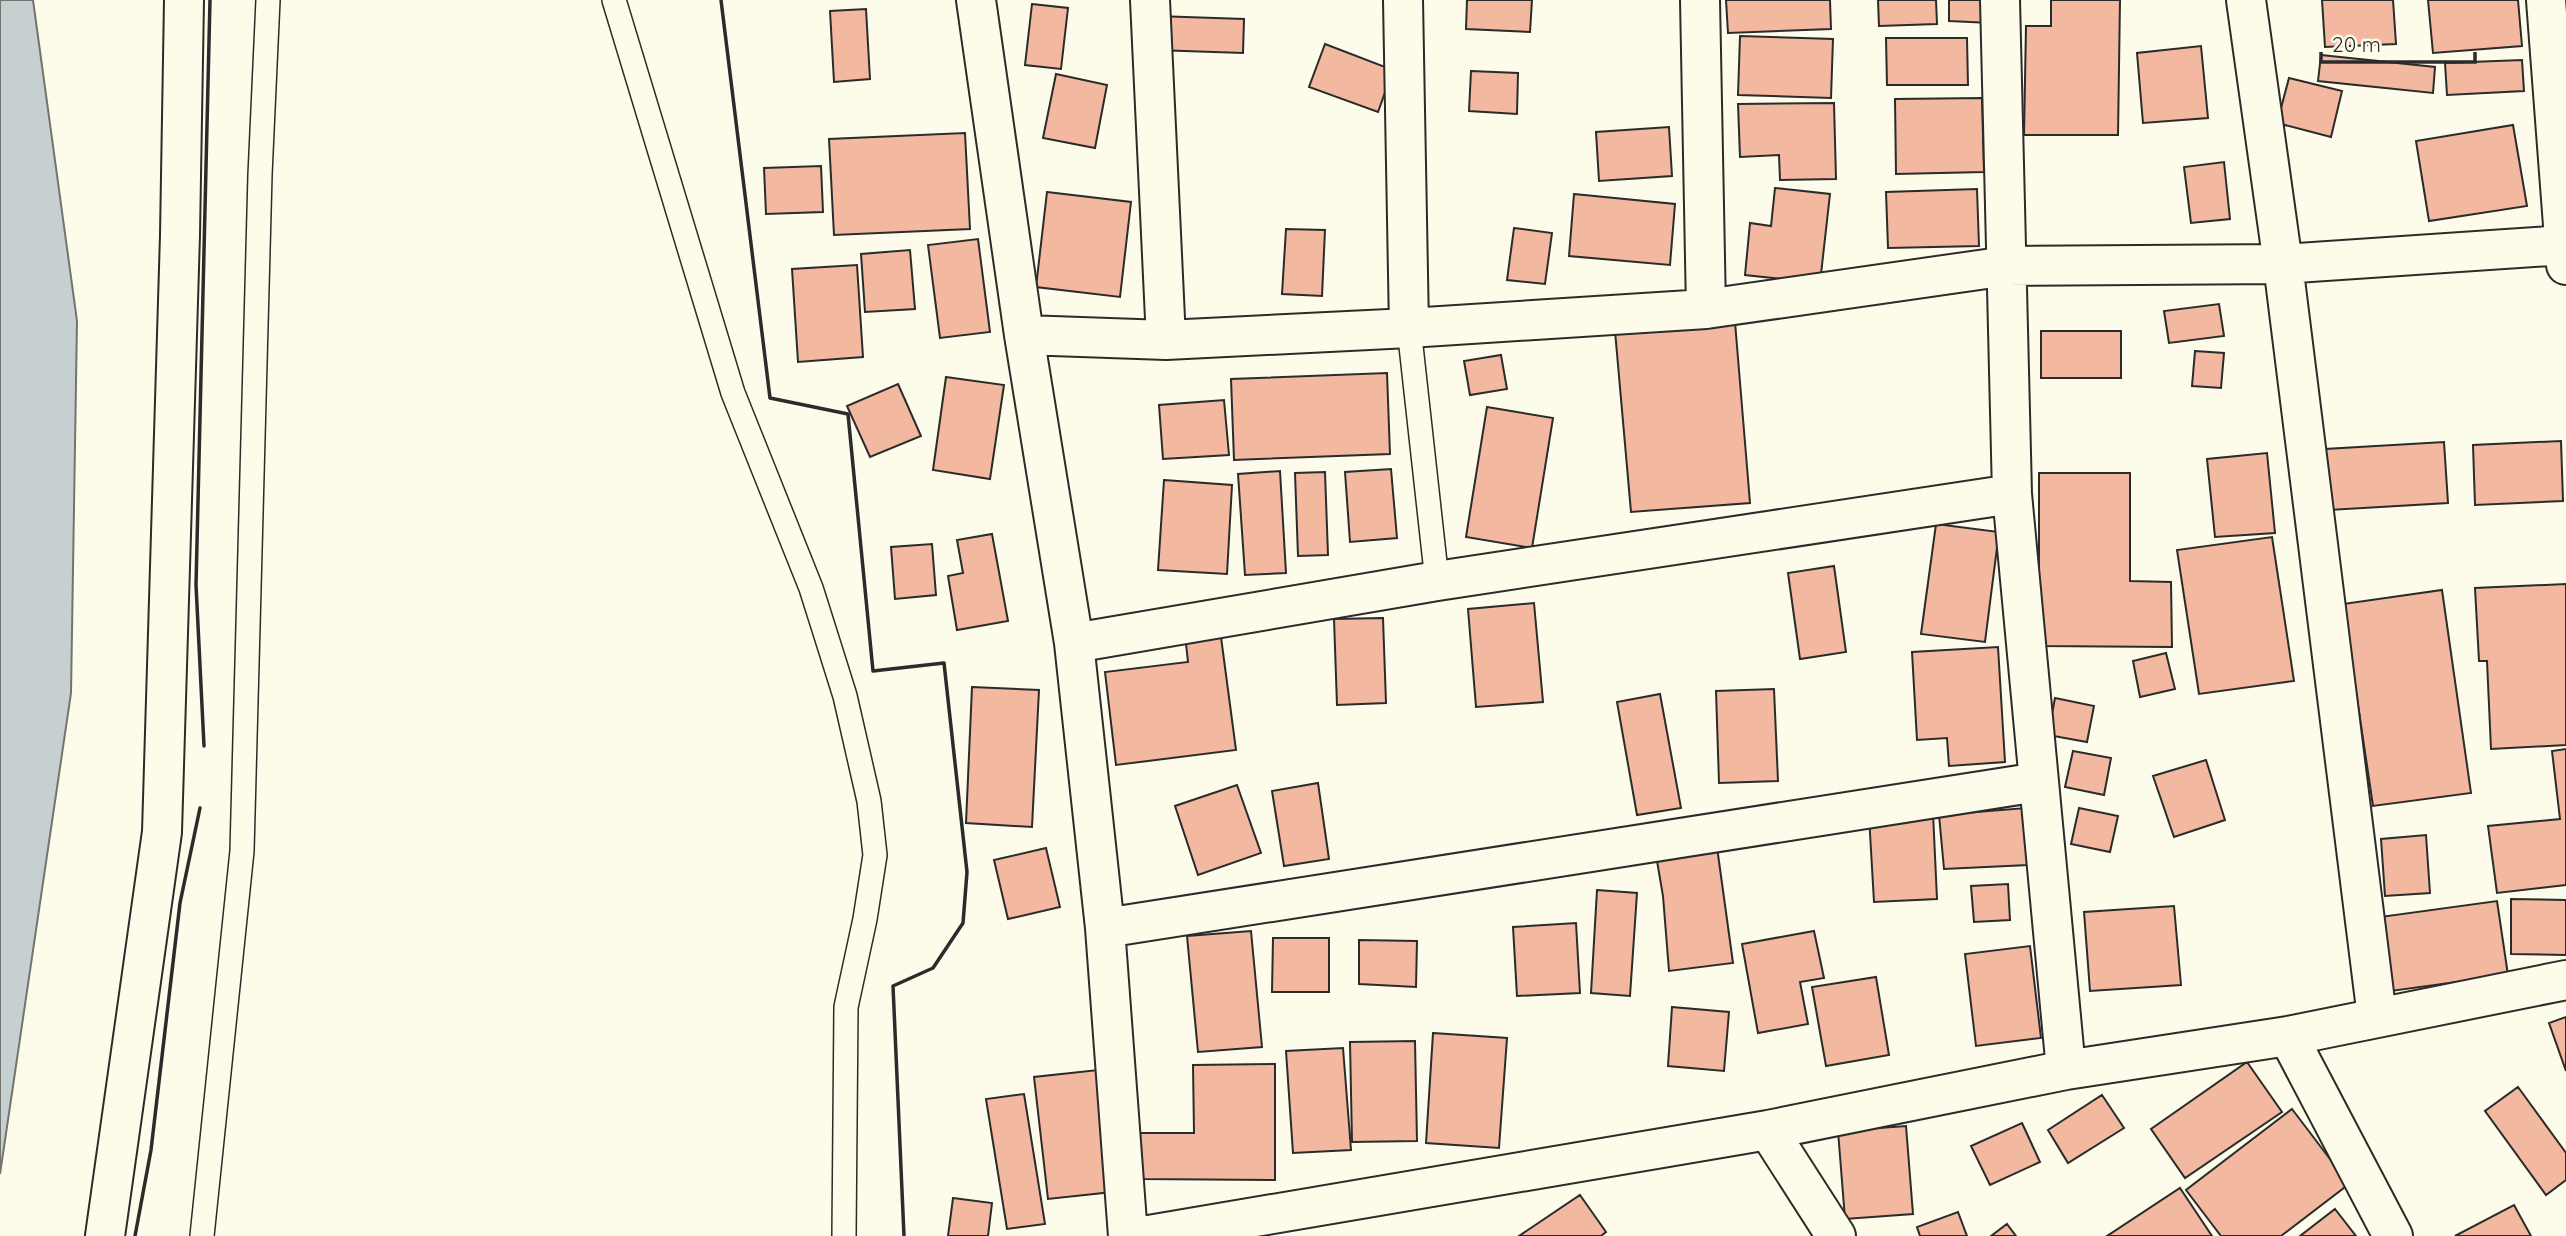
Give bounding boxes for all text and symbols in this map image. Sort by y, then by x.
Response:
scale bar [2321,21,2475,65]
text: 20 m [2332,31,2381,57]

